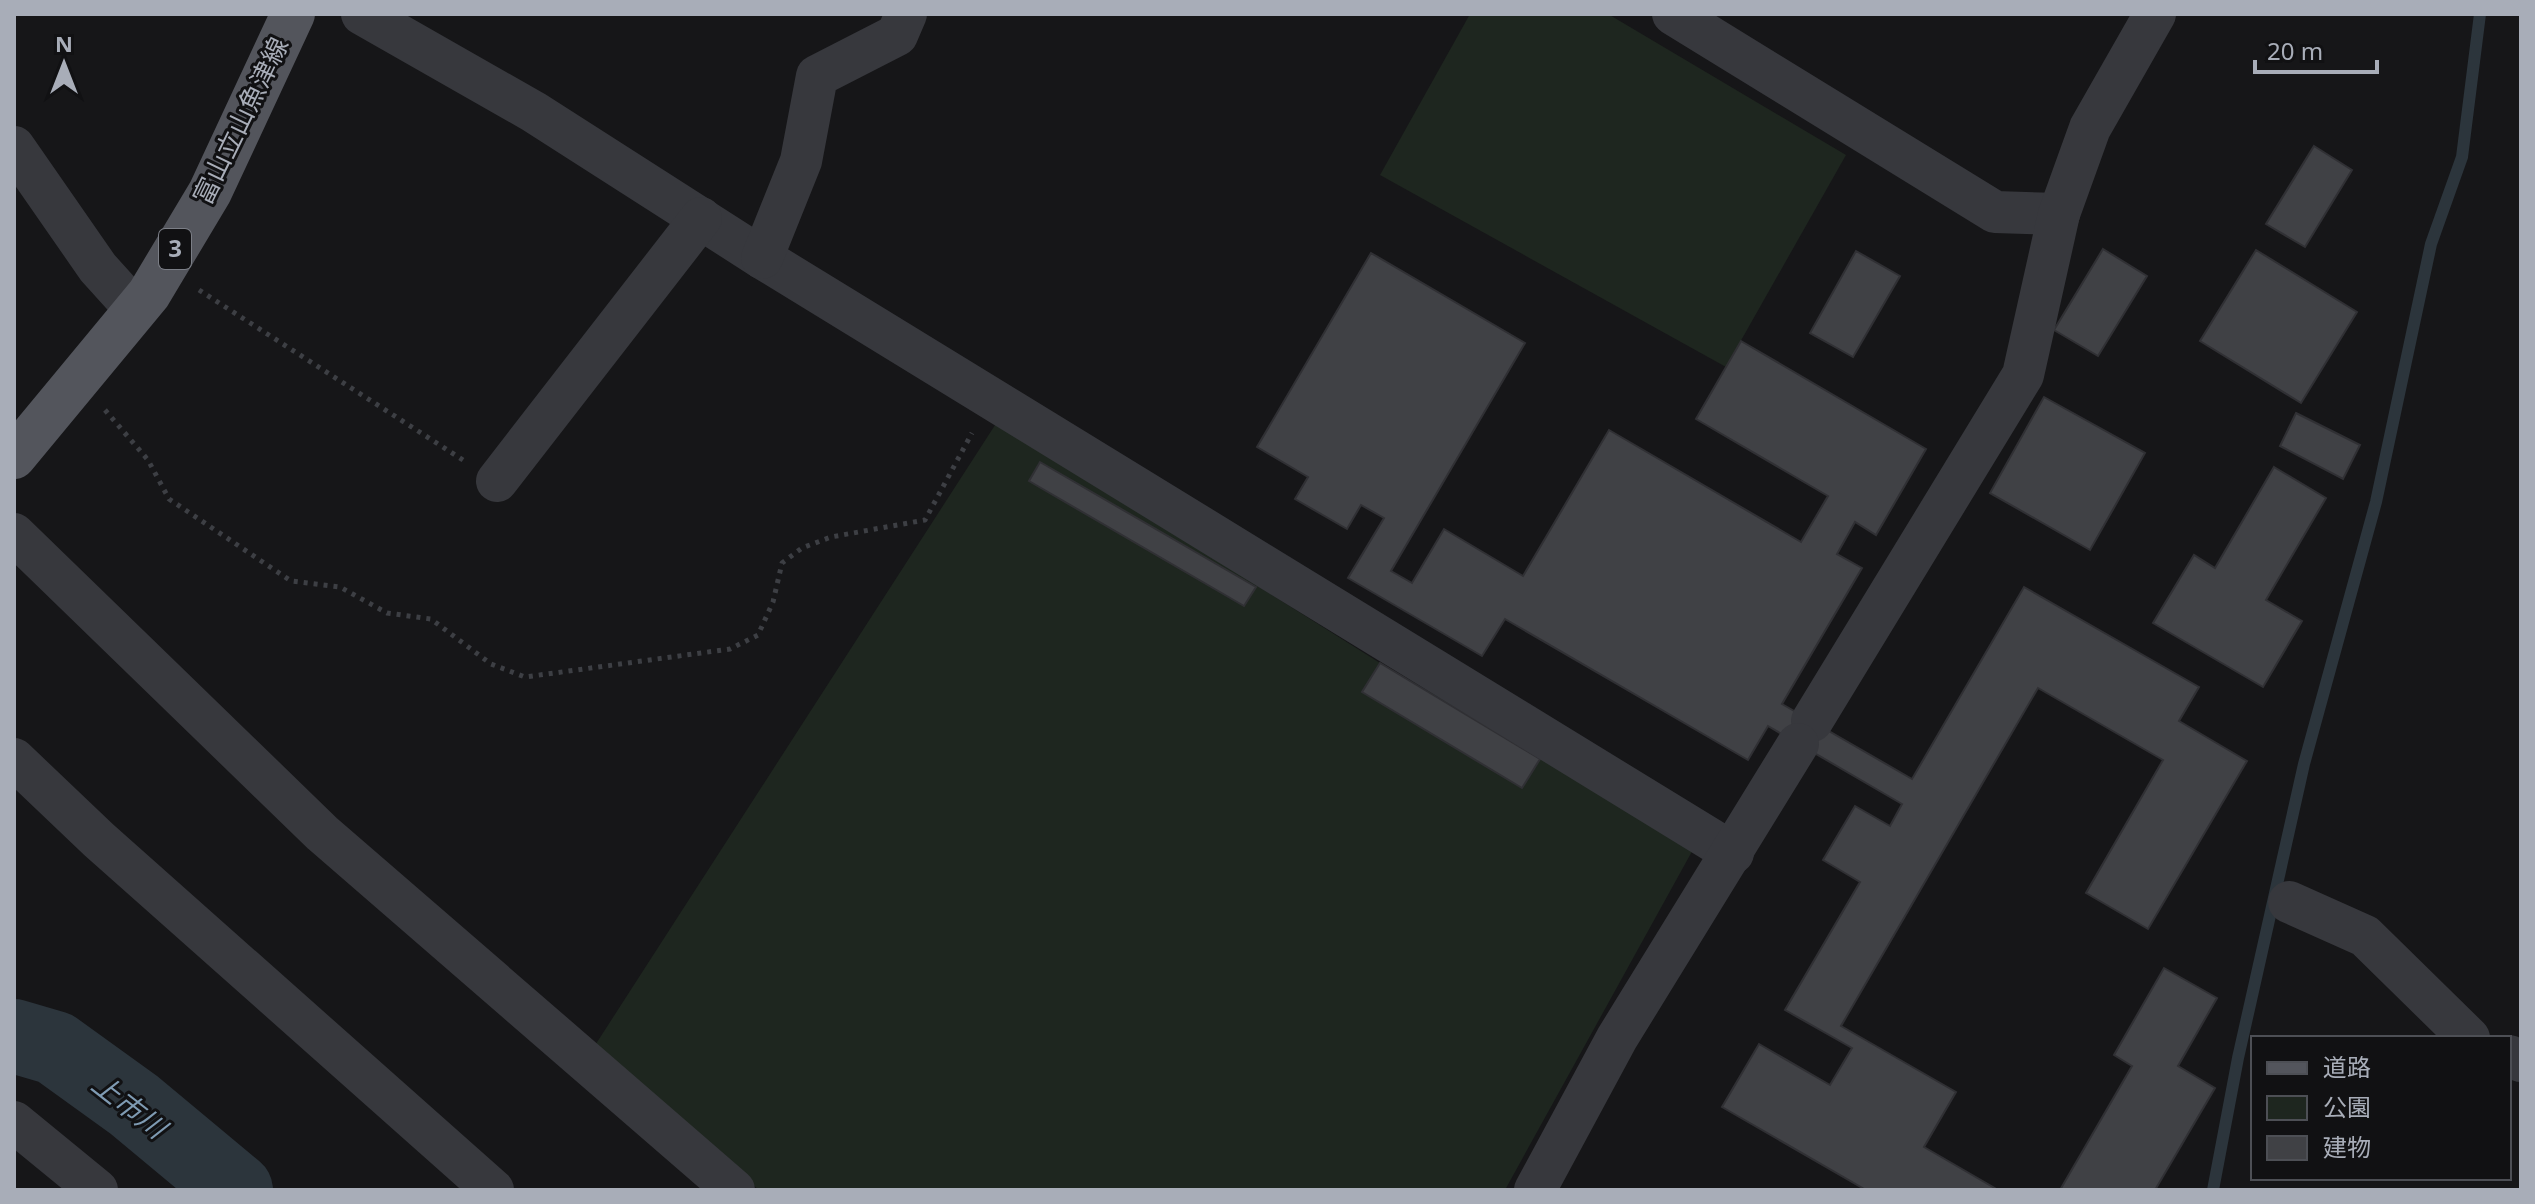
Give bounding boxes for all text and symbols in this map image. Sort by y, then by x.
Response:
north arrow [24,24,104,104]
scale bar [2255,24,2377,74]
text: N [55,28,73,58]
street label: 富山立山魚津線 [184,31,296,210]
text: 20 m [2267,34,2323,67]
road number: 3 [159,229,191,269]
legend [2251,1036,2511,1180]
text: 道路 [2323,1050,2371,1083]
water label: 上市川 [85,1064,177,1148]
text: 公園 [2323,1090,2371,1123]
text: 建物 [2323,1130,2371,1163]

